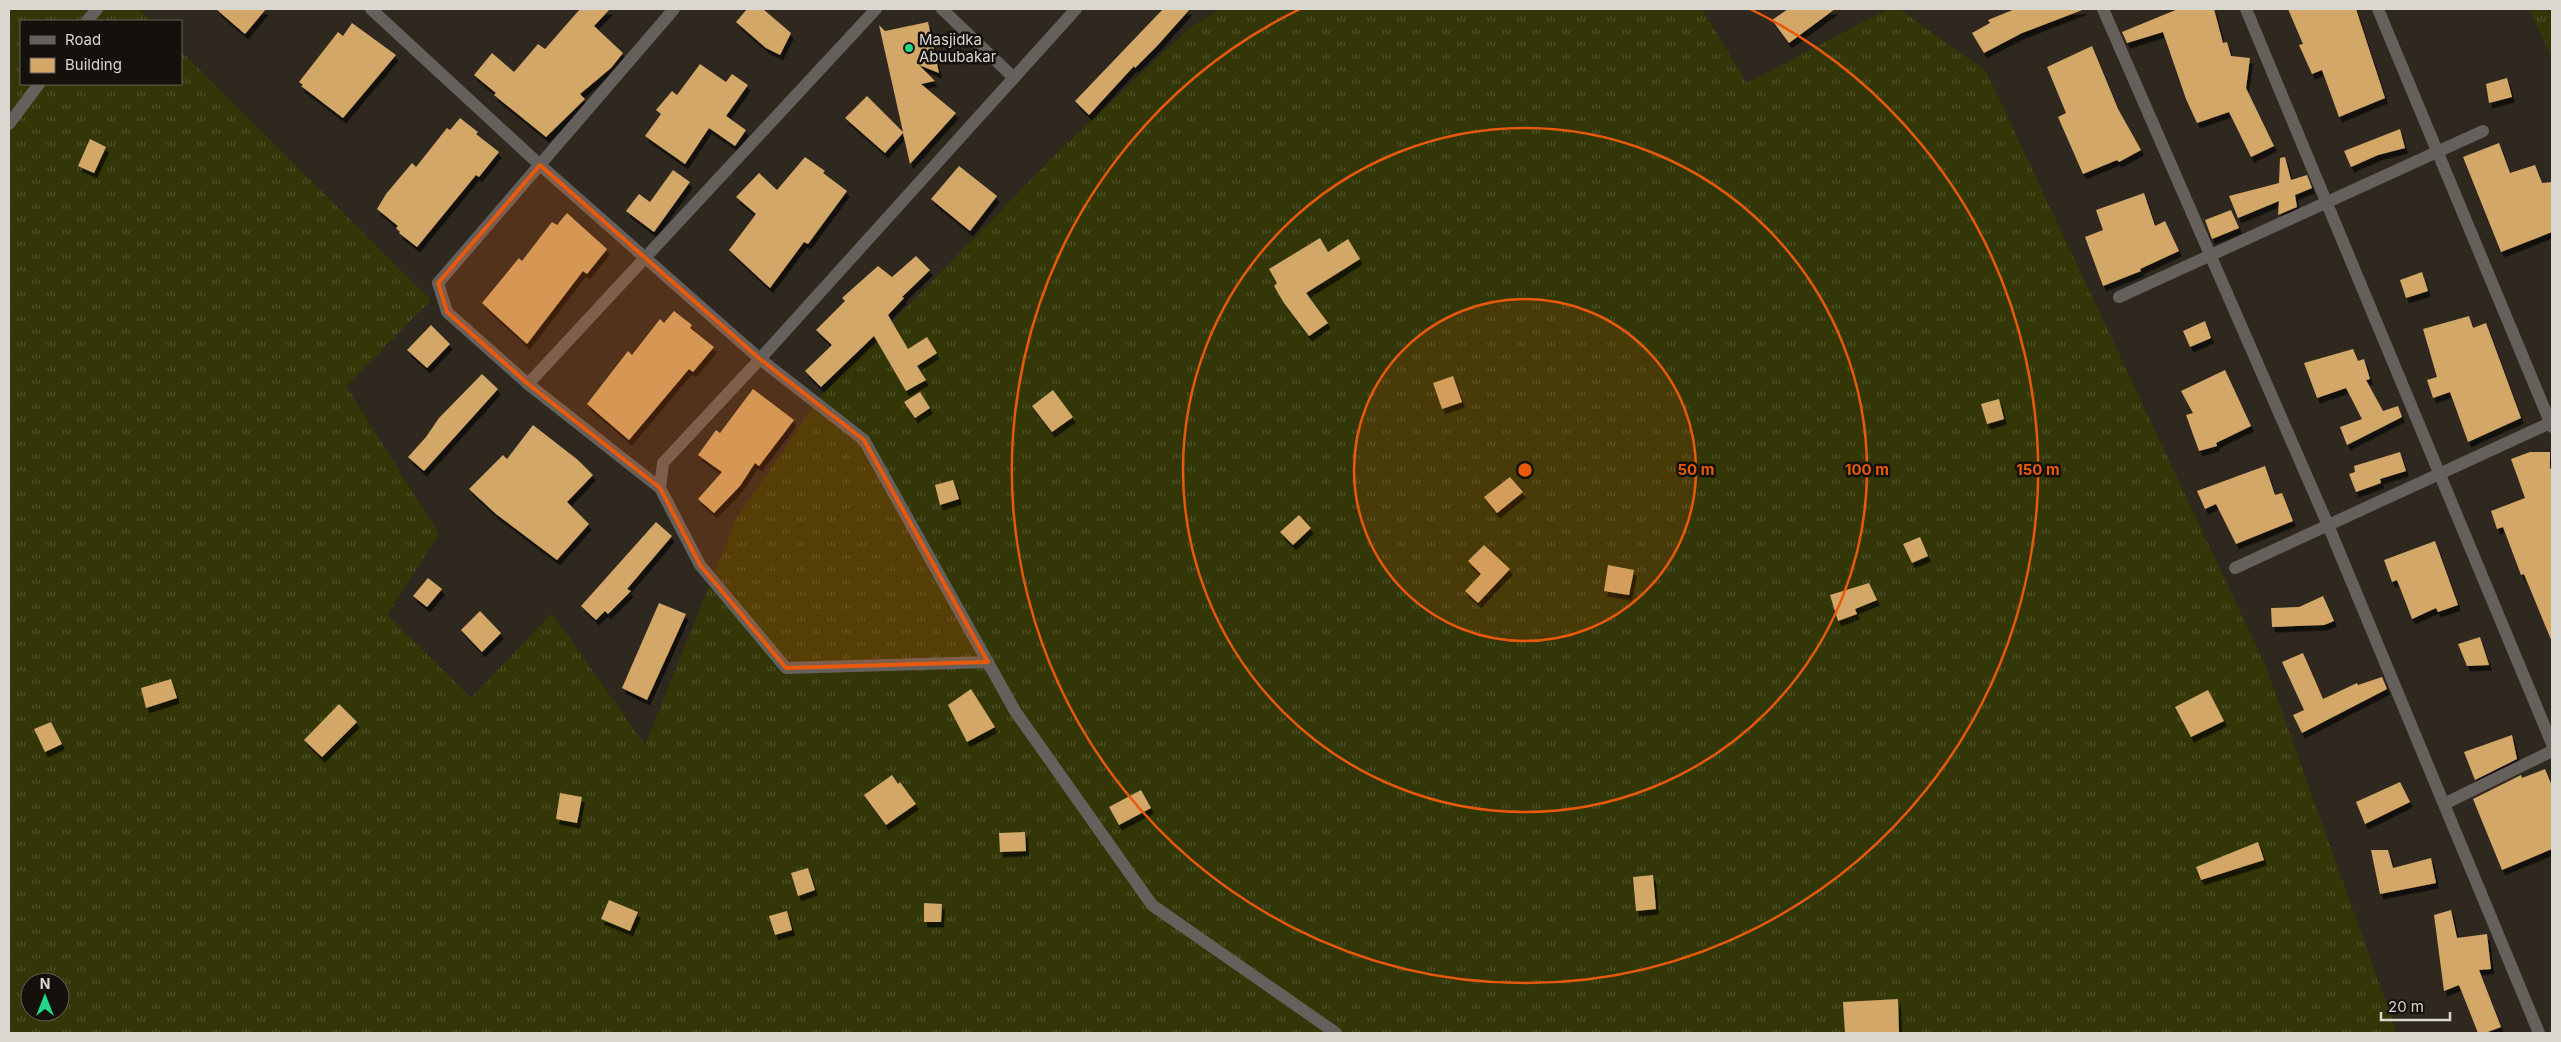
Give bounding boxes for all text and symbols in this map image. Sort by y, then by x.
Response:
legend [20,20,182,85]
text: Road [65,30,101,49]
place label: Masjidka Abuubakar [919,30,997,66]
marker: Masjidka Abuubakar [903,42,915,54]
text: Building [65,55,122,74]
text: 50 m [1678,460,1714,479]
text: 100 m [1845,460,1889,479]
text: 150 m [2016,460,2060,479]
centre of rings [1516,461,1534,479]
north arrow [20,972,70,1022]
text: N [40,975,50,992]
scale bar [2381,990,2450,1022]
text: 20 m [2388,997,2424,1016]

